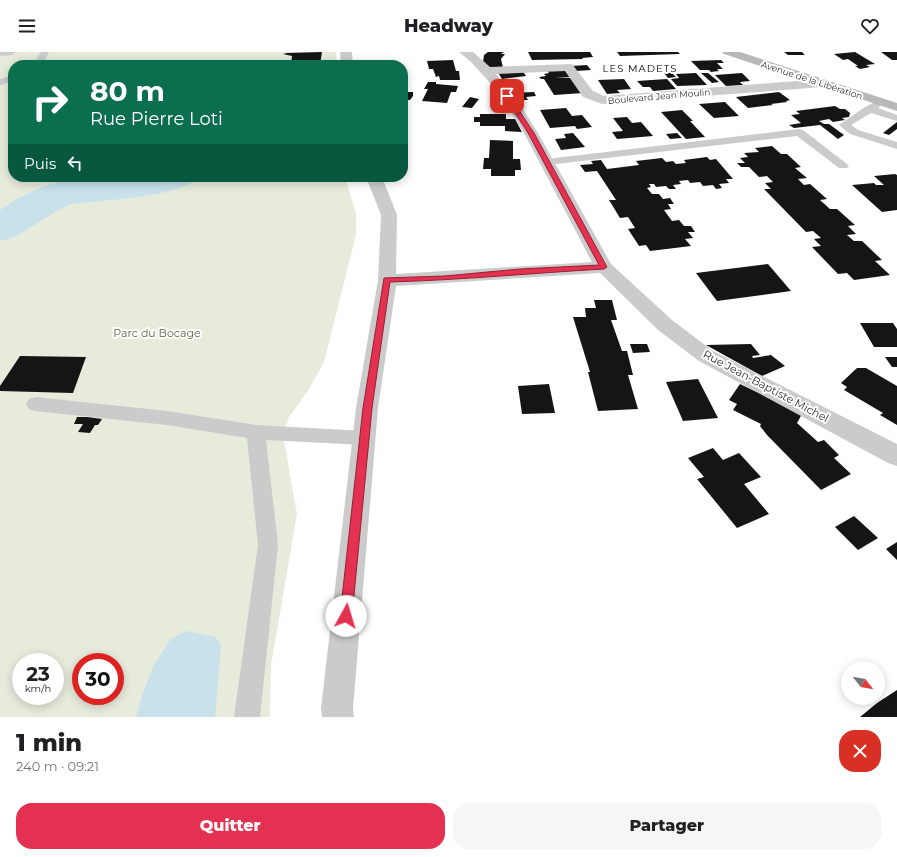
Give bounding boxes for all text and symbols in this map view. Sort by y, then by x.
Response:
icon: menu [16,15,38,37]
text: Headway [404,15,493,37]
icon: heart [859,15,881,37]
street label: Avenue de la Libération [760,58,864,102]
district label: LES MADETS [603,62,677,75]
text: 80 m [90,74,165,108]
icon: right [24,76,76,128]
pin [490,79,524,113]
icon: arrive [496,85,518,107]
street label: Boulevard Jean Moulin [607,86,711,106]
text: Rue Pierre Loti [90,108,223,130]
icon: left [64,152,86,174]
text: Puis [24,154,56,173]
park label: Parc du Bocage [113,326,201,340]
street label: Rue Jean-Baptiste Michel [701,347,831,425]
position arrow [325,595,367,637]
speed limit sign: 30 [72,653,124,705]
north arrow [841,661,885,705]
map controls [841,661,885,705]
text: 23 [26,662,50,686]
text: km/h [25,682,51,695]
text: 1 min [16,728,82,757]
button: close [839,730,881,772]
text: 240 m · 09:21 [16,758,99,774]
button: Quitter [16,803,445,849]
button: Partager [453,803,881,849]

